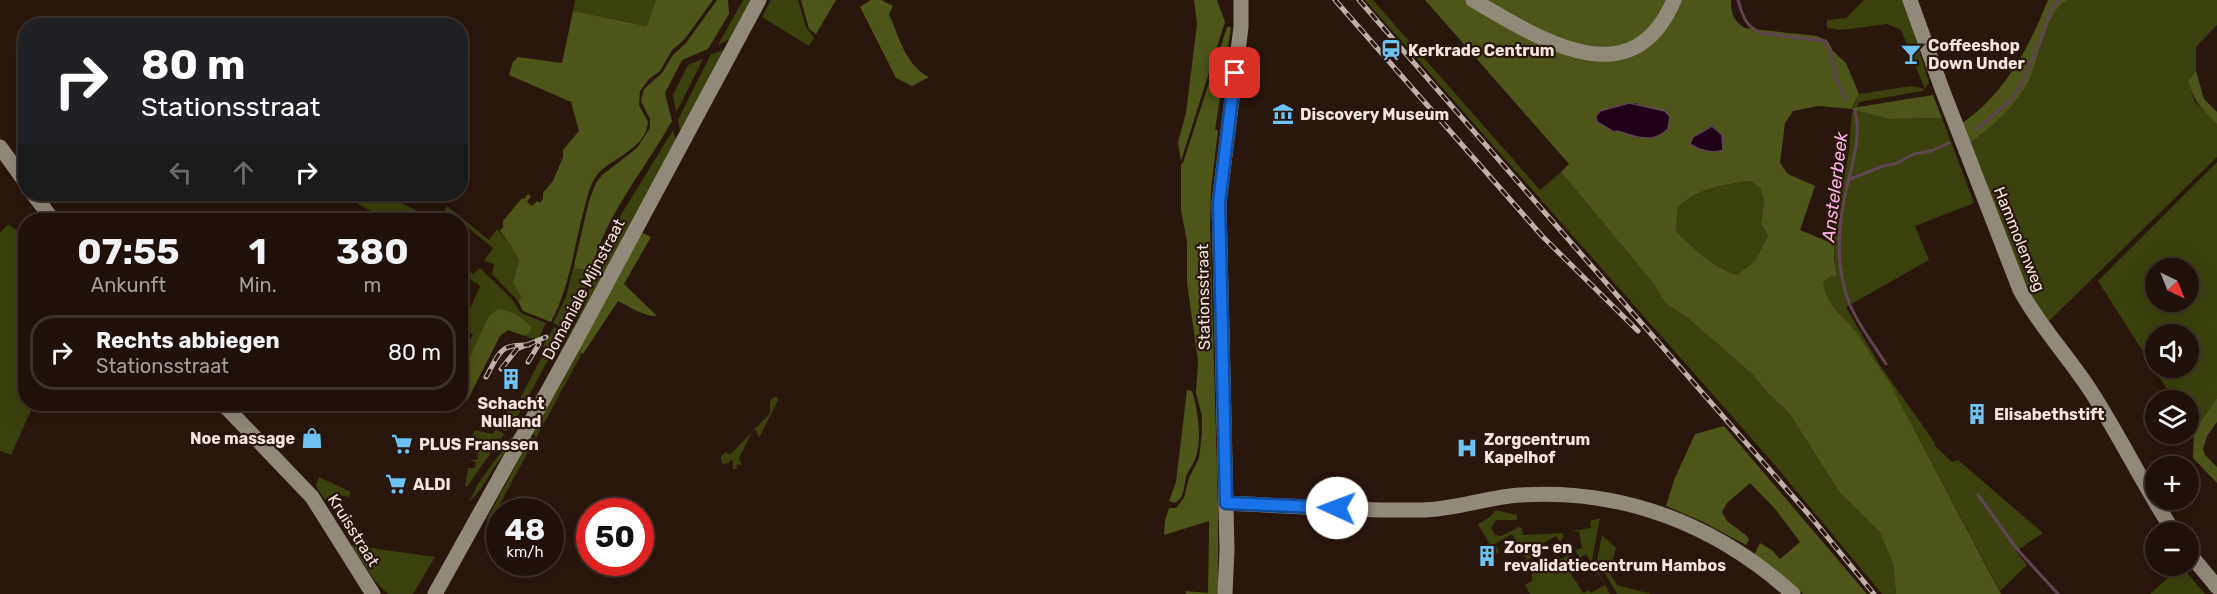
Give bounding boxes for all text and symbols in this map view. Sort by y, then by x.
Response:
place label: Coffeeshop Down Under [1928,36,2026,73]
station icon: Kerkrade Centrum [1379,38,1403,62]
text: 80 m [141,40,245,90]
place label: Kerkrade Centrum [1408,41,1554,60]
icon: right [42,42,120,120]
bar icon: Coffeeshop Down Under [1899,42,1923,66]
pin [1209,47,1260,98]
icon: arrive [1218,56,1251,89]
text: Stationsstraat [141,91,320,123]
museum icon: Discovery Museum [1271,102,1295,126]
place label: Discovery Museum [1300,105,1449,124]
water label: Anstelerbeek [1817,130,1853,244]
icon: left [164,156,197,189]
icon: ahead [227,156,260,189]
icon: right [290,156,323,189]
street label: Hammolenweg [1990,184,2049,294]
street label: Domaniale Mijnstraat [538,215,629,363]
text: 07:55 [77,230,179,273]
text: 1 [249,230,267,273]
text: 380 [336,230,409,273]
street label: Stationsstraat [1193,244,1214,350]
north arrow [2145,258,2199,312]
map controls [2145,258,2199,576]
text: Ankunft [91,273,166,297]
text: Min. [239,273,277,297]
text: m [363,273,381,297]
button: sound [2145,324,2199,378]
text: Rechts abbiegen [96,327,280,354]
icon: right [45,336,78,369]
text: 80 m [388,339,441,366]
text: Stationsstraat [96,354,229,378]
building icon: Schacht Nulland [499,367,523,391]
button: layers [2145,390,2199,444]
place label: Schacht Nulland [477,394,545,431]
building icon: Elisabethstift [1965,402,1989,426]
place label: Elisabethstift [1994,405,2105,424]
shop icon: Noe massage [300,426,324,450]
place label: Noe massage [190,429,295,448]
place label: Zorgcentrum Kapelhof [1484,430,1590,467]
supermarket icon: PLUS Franssen [390,432,414,456]
place label: PLUS Franssen [419,435,539,454]
hospital icon: Zorgcentrum Kapelhof [1455,436,1479,460]
button: + [2145,456,2199,510]
supermarket icon: ALDI [384,472,408,496]
place label: ALDI [413,475,451,494]
position arrow [1305,476,1369,540]
street label: Kruisstraat [324,491,383,570]
speed limit sign: 50 [576,498,654,576]
text: 48 [505,512,545,548]
button: − [2145,522,2199,576]
place label: Zorg- en revalidatiecentrum Hambos [1504,538,1726,575]
text: km/h [506,543,544,561]
building icon: Zorg- en revalidatiecentrum Hambos [1475,544,1499,568]

